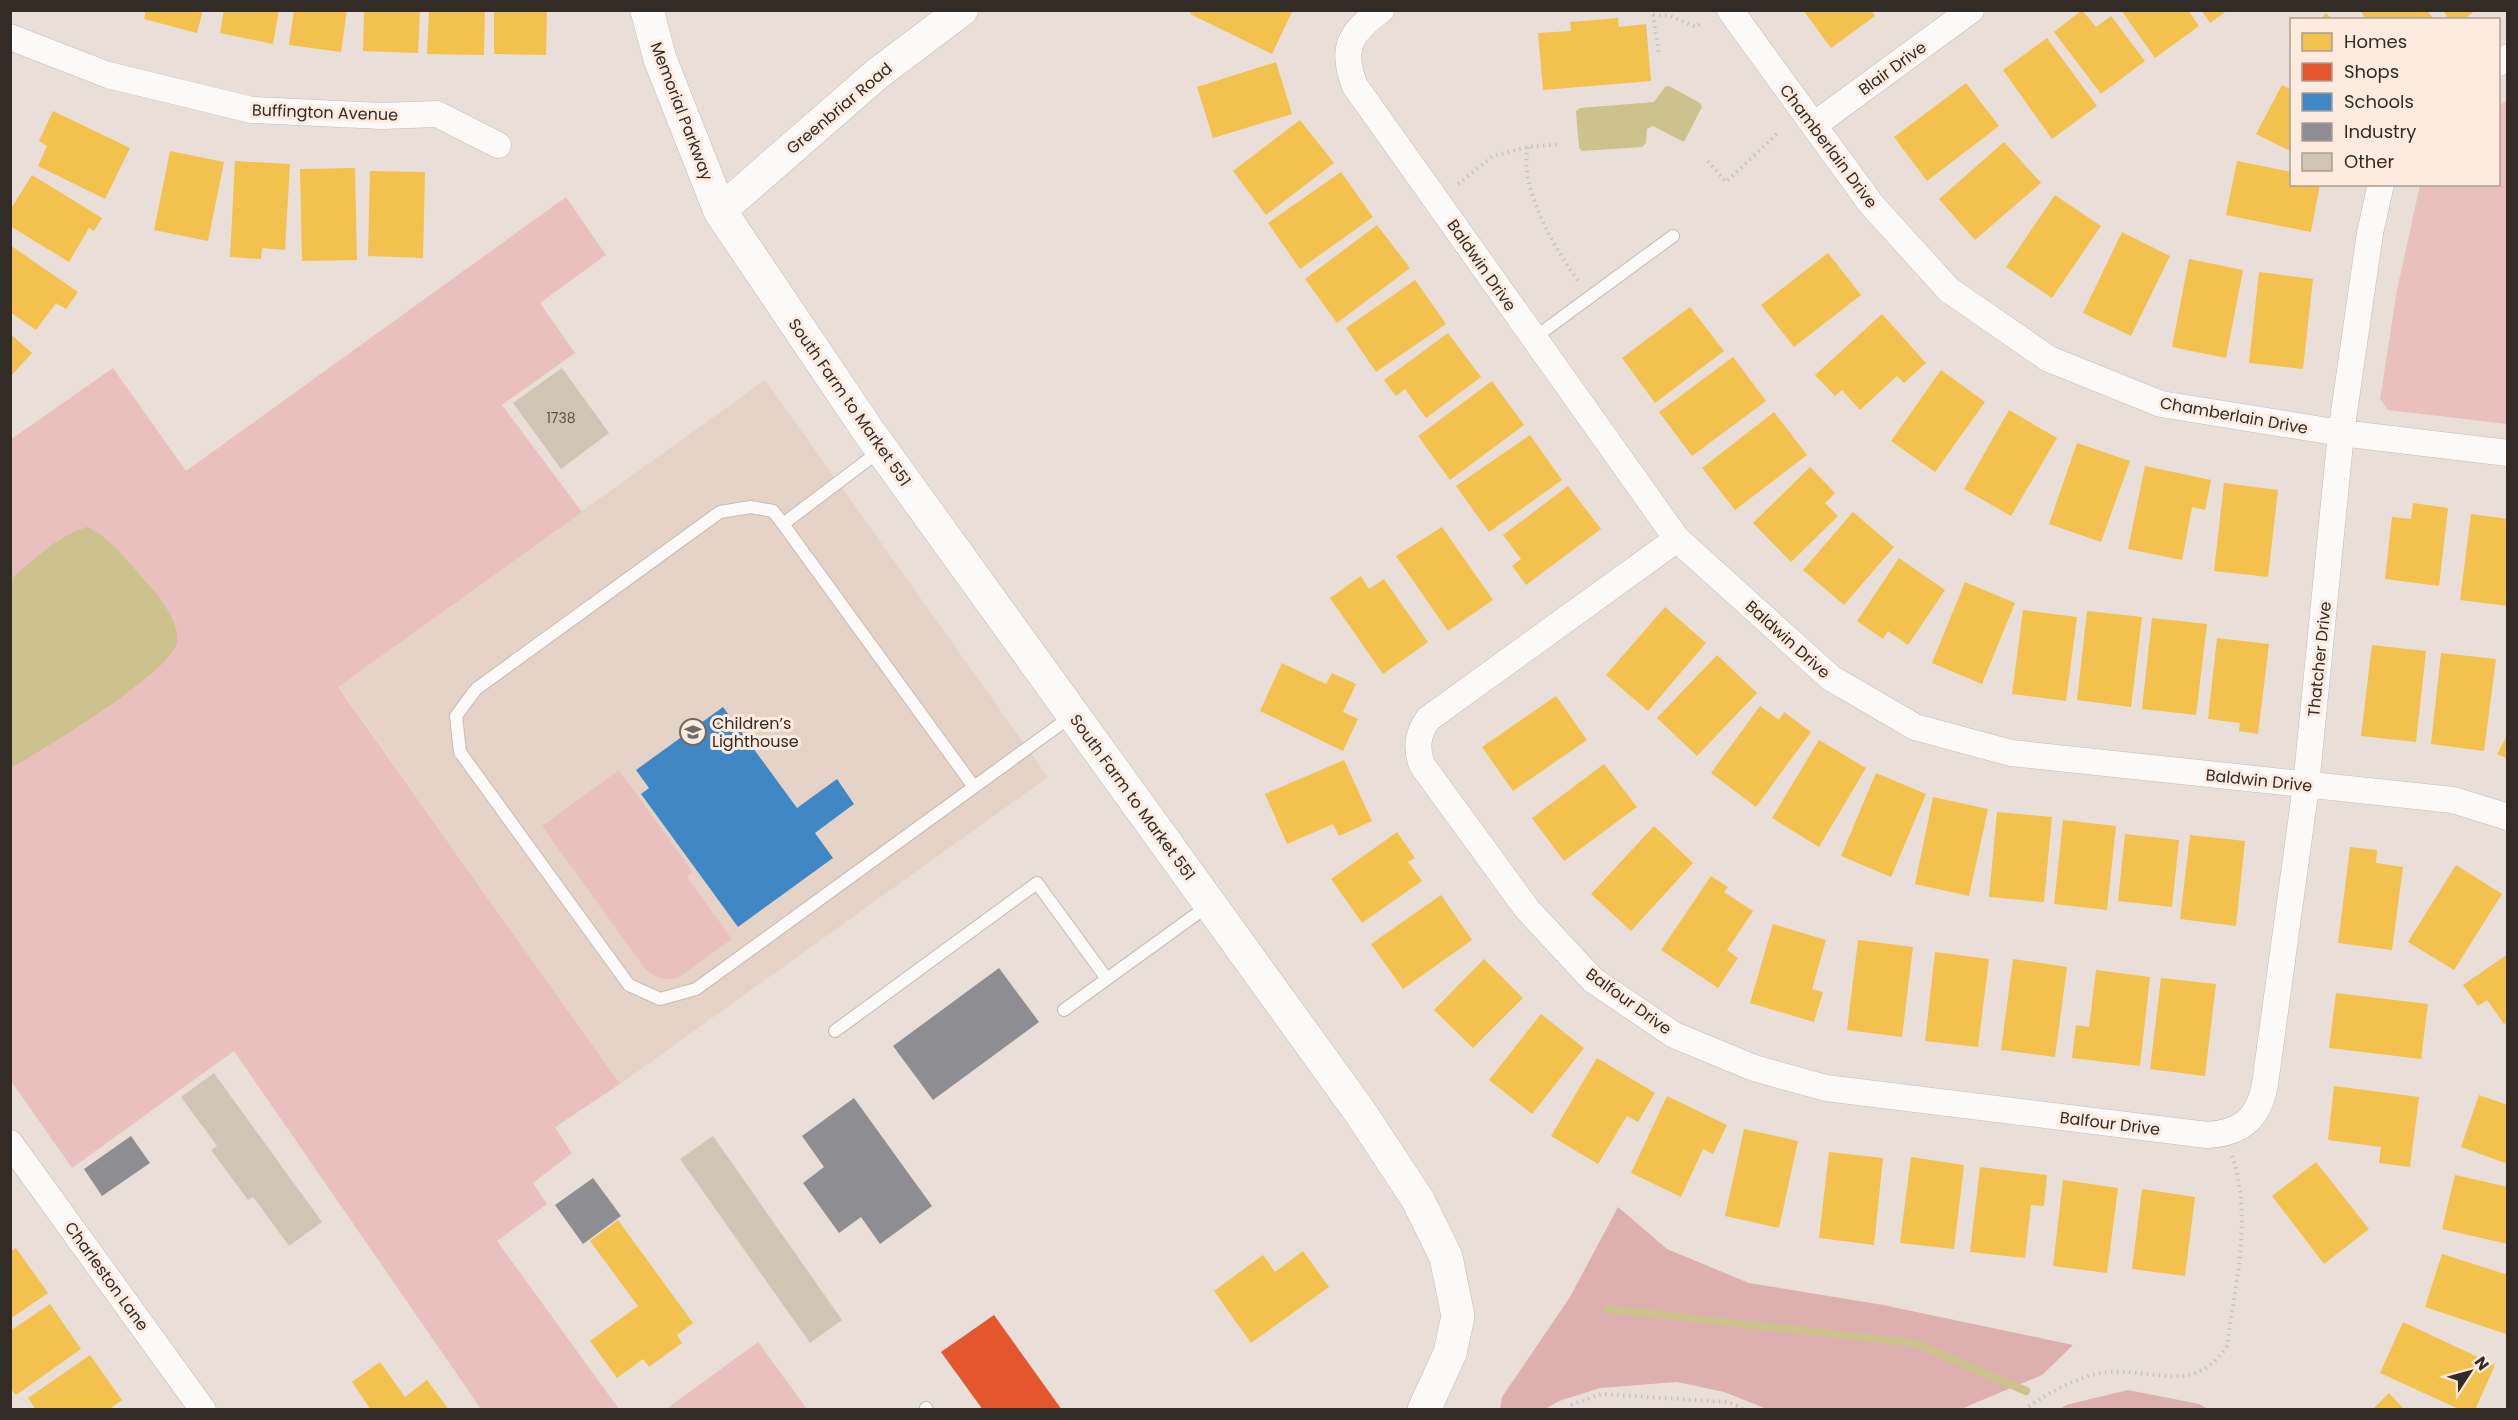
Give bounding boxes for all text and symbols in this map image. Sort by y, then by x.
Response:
legend [2290,18,2500,186]
text: Homes [2344,29,2407,54]
street label: Blair Drive [1854,36,1931,101]
street label: Memorial Parkway [645,39,719,184]
street label: Greenbriar Road [781,57,897,160]
text: Shops [2344,59,2399,84]
street label: Chamberlain Drive [1774,80,1883,213]
text: Schools [2344,89,2414,114]
street label: Buffington Avenue [252,98,399,127]
text: Industry [2344,119,2416,144]
text: Other [2344,149,2394,174]
street label: Baldwin Drive [1441,215,1522,316]
street label: South Farm to Market 551 [783,314,916,491]
street label: Chamberlain Drive [2158,391,2310,440]
house number: 1738 [546,408,576,428]
street label: Baldwin Drive [1740,595,1835,684]
street label: Thatcher Drive [2302,600,2337,718]
street label: South Farm to Market 551 [1064,710,1201,885]
place label: Children’s Lighthouse [712,712,799,753]
school or university icon: Children’s Lighthouse [678,717,708,747]
street label: Baldwin Drive [2205,763,2313,798]
street label: Balfour Drive [1581,963,1676,1040]
street label: Balfour Drive [2059,1106,2161,1141]
street label: Charleston Lane [59,1217,154,1336]
north arrow [2440,1342,2500,1402]
text: N [2469,1352,2495,1375]

